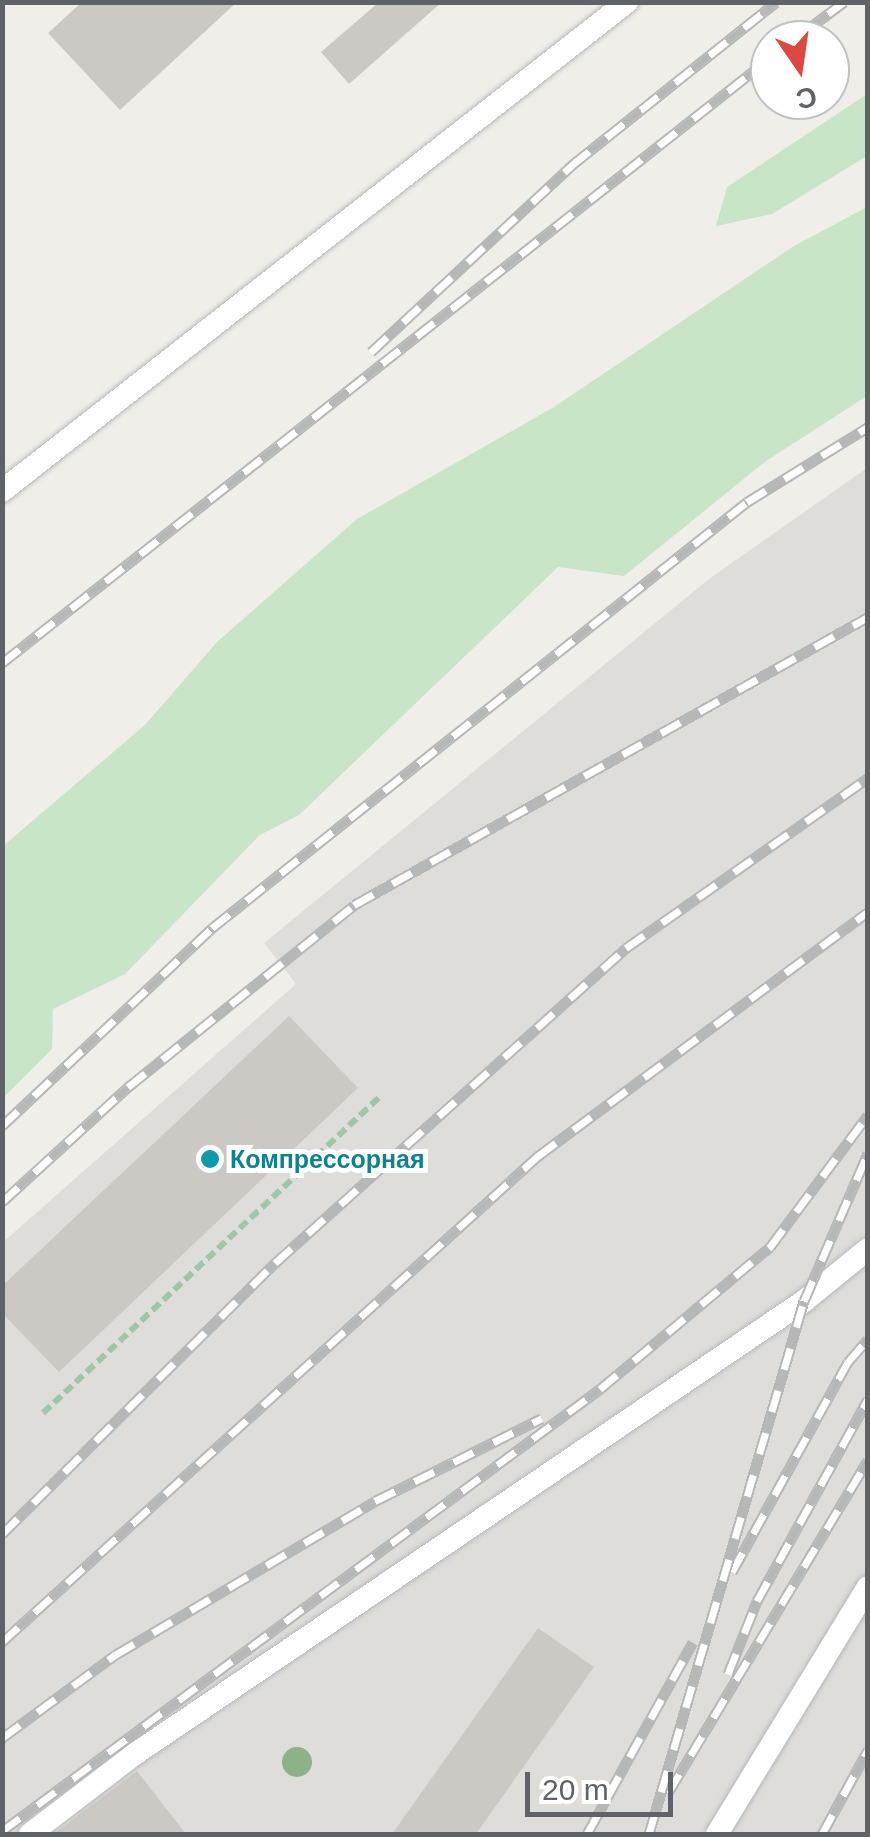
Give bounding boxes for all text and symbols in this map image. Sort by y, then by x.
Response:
north arrow [750,20,850,120]
text: С [793,80,820,115]
place label: Компрессорная [230,1144,425,1174]
marker: Компрессорная [199,1148,221,1170]
scale bar [530,1752,678,1814]
text: 20 m [542,1773,609,1806]

